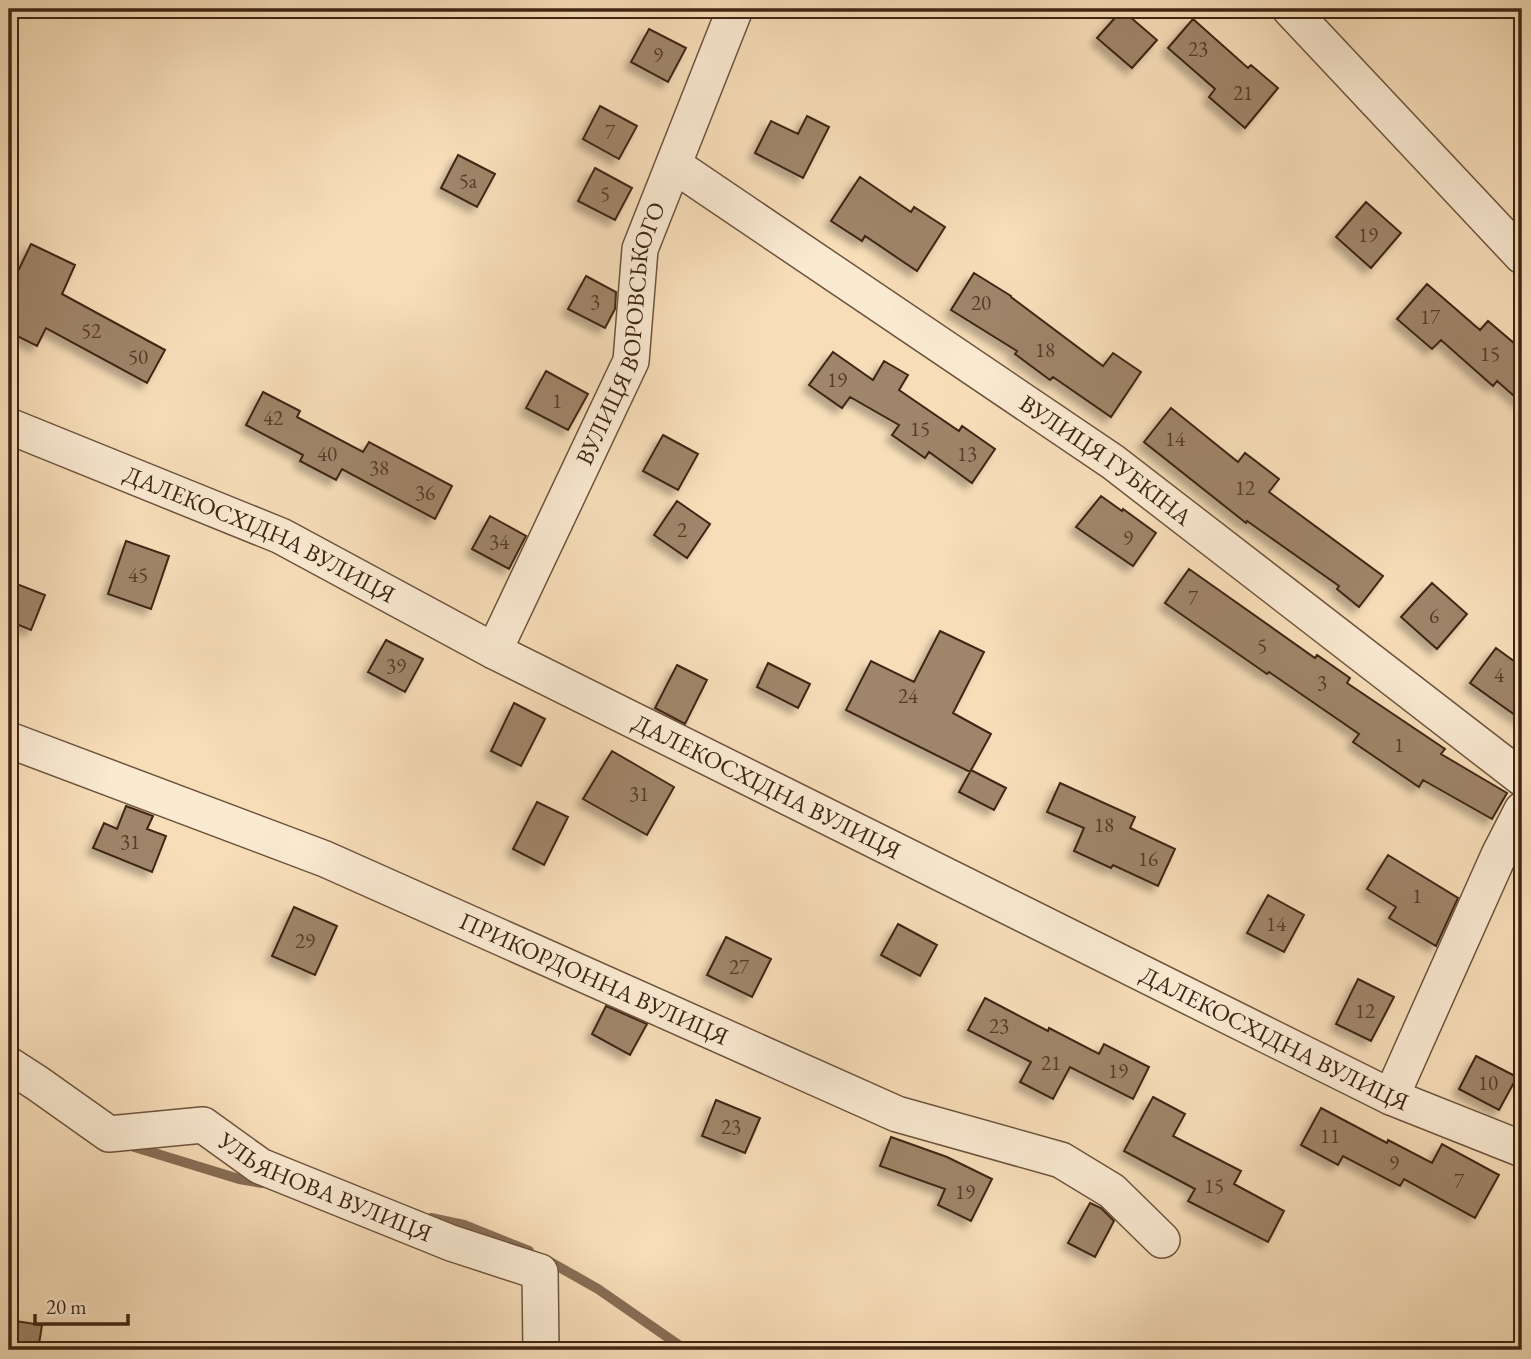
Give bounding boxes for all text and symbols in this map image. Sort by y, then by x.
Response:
house number: 23 [1188,35,1208,62]
house number: 9 [653,41,663,68]
house number: 21 [1233,79,1253,106]
house number: 7 [605,118,616,145]
house number: 5а [459,167,478,194]
house number: 5 [600,180,610,207]
street label: ВУЛИЦЯ ВОРОВСЬКОГО [568,197,672,470]
house number: 19 [1358,221,1378,248]
house number: 3 [590,288,600,315]
house number: 20 [971,289,991,316]
house number: 17 [1420,303,1441,330]
house number: 52 [81,317,101,344]
house number: 18 [1035,336,1055,363]
house number: 15 [1480,340,1500,367]
house number: 50 [128,343,148,370]
house number: 19 [827,366,847,393]
house number: 1 [552,387,562,414]
street label: ВУЛИЦЯ ГУБКІНА [1014,387,1199,533]
house number: 42 [263,404,283,431]
house number: 15 [910,415,930,442]
house number: 14 [1165,425,1186,452]
house number: 40 [317,440,337,467]
house number: 13 [957,440,977,467]
house number: 38 [369,454,389,481]
street label: ДАЛЕКОСХІДНА ВУЛИЦЯ [119,458,401,610]
house number: 12 [1235,474,1255,501]
house number: 36 [415,479,435,506]
house number: 2 [677,516,687,543]
house number: 9 [1123,524,1133,551]
house number: 34 [489,528,510,555]
house number: 45 [128,561,148,588]
house number: 7 [1188,584,1199,611]
house number: 6 [1429,602,1439,629]
house number: 5 [1257,632,1267,659]
house number: 39 [386,652,406,679]
house number: 4 [1494,661,1505,688]
house number: 3 [1317,669,1327,696]
house number: 24 [898,682,919,709]
street label: ДАЛЕКОСХІДНА ВУЛИЦЯ [628,706,906,866]
house number: 1 [1394,731,1404,758]
house number: 31 [629,780,649,807]
house number: 18 [1094,811,1114,838]
house number: 31 [120,828,140,855]
house number: 16 [1138,845,1158,872]
house number: 1 [1412,882,1422,909]
street label: ПРИКОРДОННА ВУЛИЦЯ [455,905,733,1052]
house number: 14 [1266,910,1287,937]
house number: 29 [295,927,315,954]
house number: 27 [729,953,750,980]
street label: ДАЛЕКОСХІДНА ВУЛИЦЯ [1135,959,1413,1117]
house number: 12 [1355,997,1375,1024]
house number: 23 [989,1012,1009,1039]
house number: 21 [1041,1049,1061,1076]
house number: 19 [1108,1057,1128,1084]
house number: 10 [1478,1069,1498,1096]
house number: 23 [721,1113,741,1140]
house number: 11 [1320,1122,1340,1149]
street label: УЛЬЯНОВА ВУЛИЦЯ [211,1124,437,1249]
house number: 9 [1389,1149,1399,1176]
house number: 7 [1454,1167,1465,1194]
house number: 15 [1204,1172,1224,1199]
house number: 19 [955,1178,975,1205]
scale bar [35,1282,128,1326]
text: 20 m [46,1293,87,1320]

